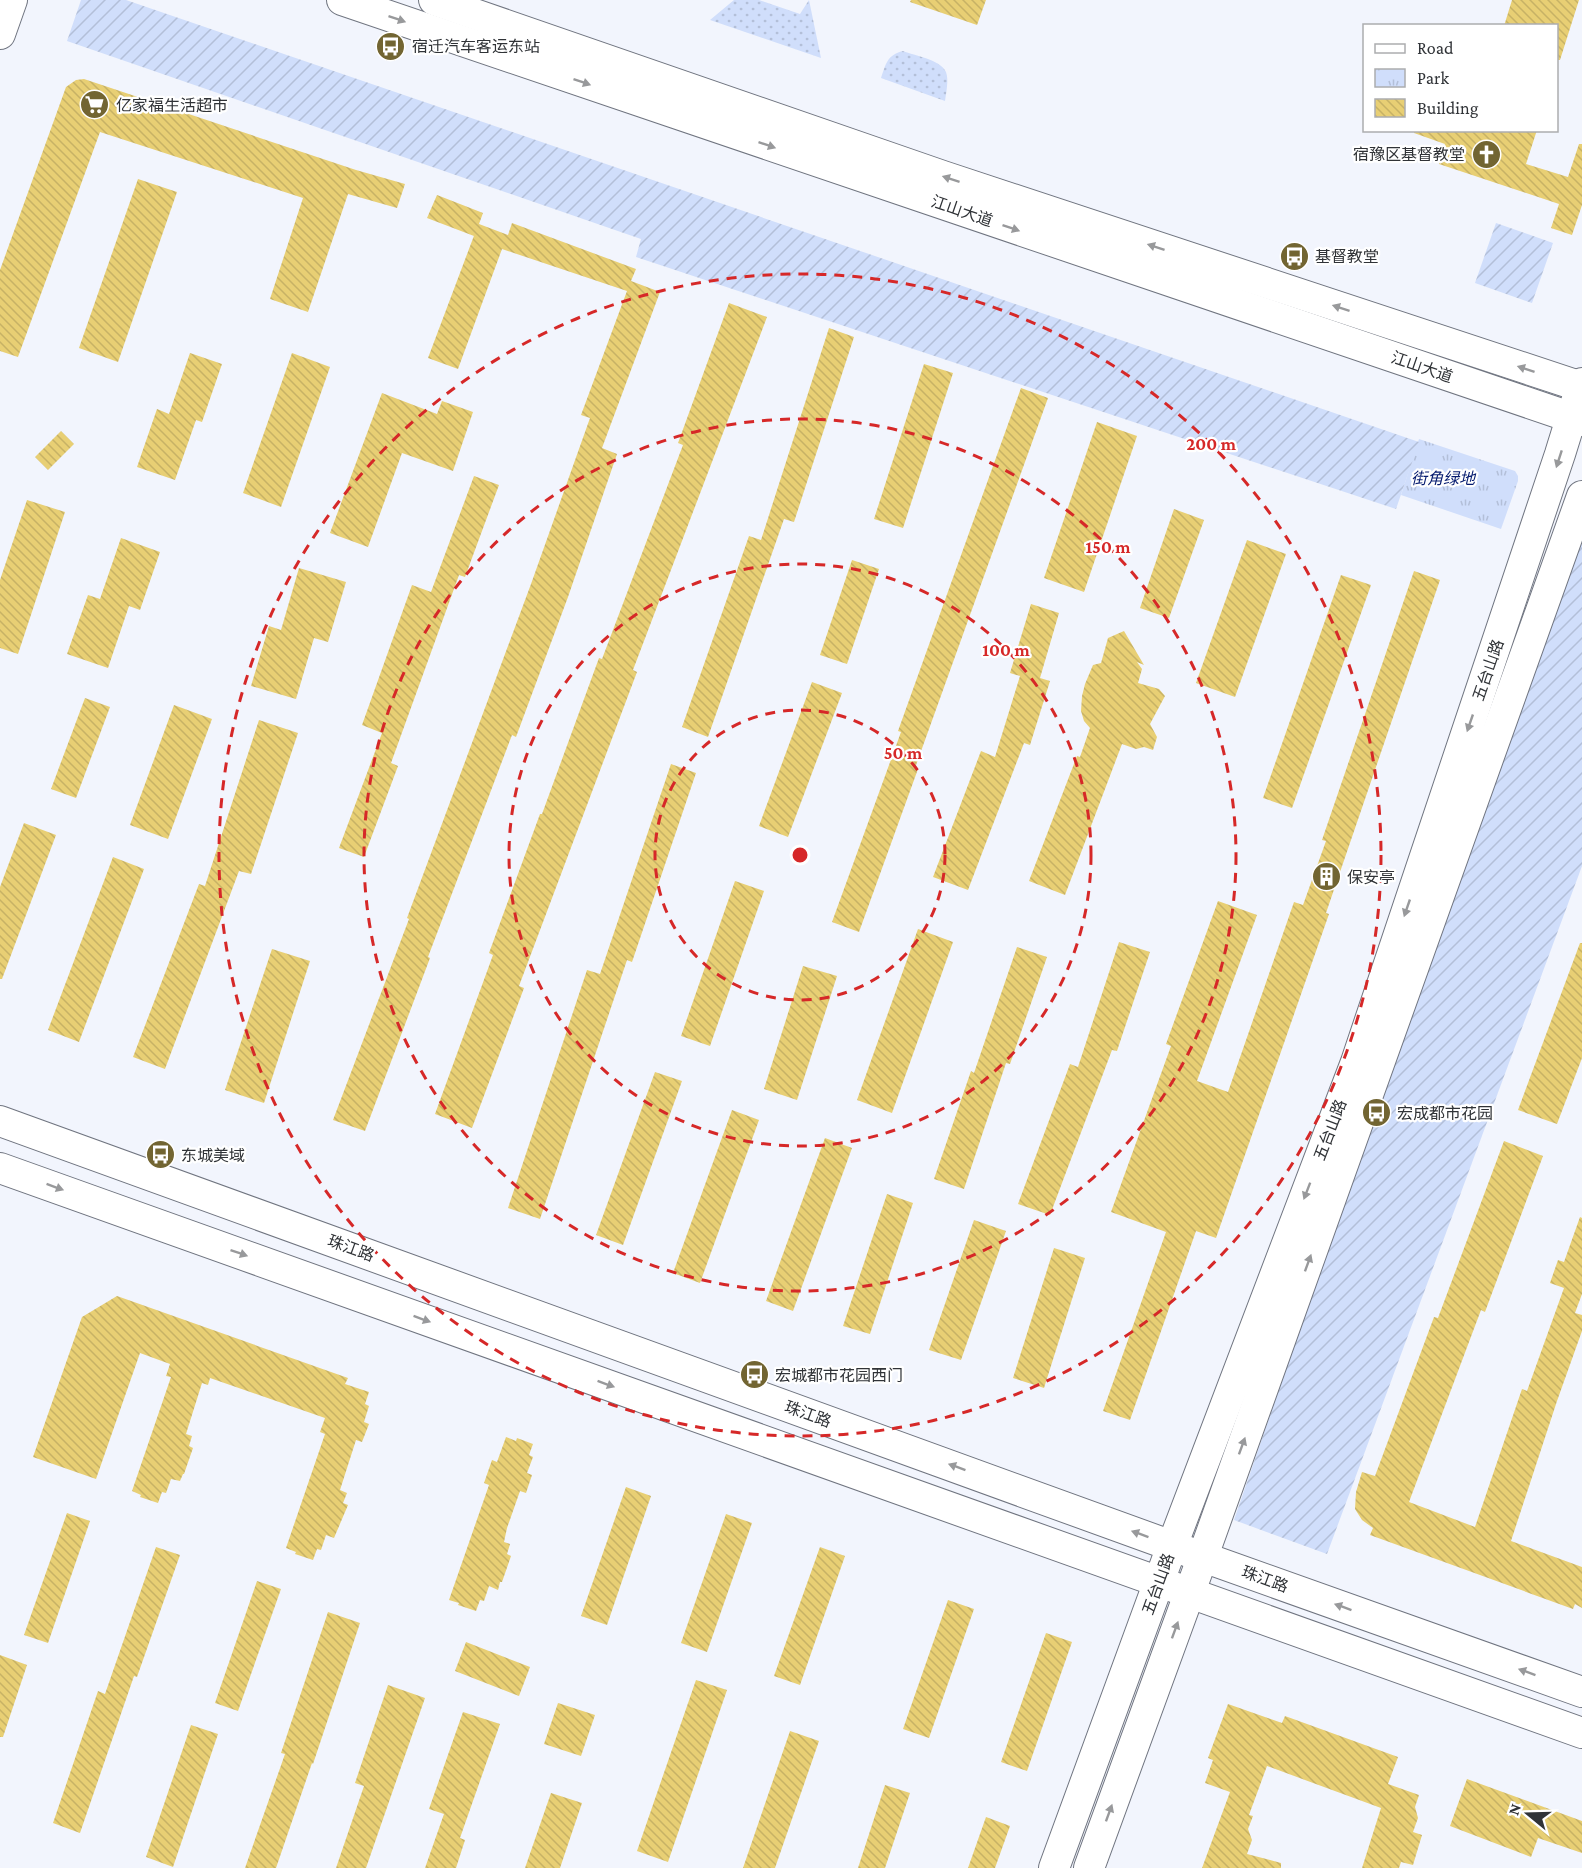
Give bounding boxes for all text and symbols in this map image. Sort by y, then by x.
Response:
one-way arrow [388,14,406,24]
legend [1363,24,1558,132]
bus stop icon: 宿迁汽车客运东站 [375,30,407,62]
place label: 宿迁汽车客运东站 [412,38,540,55]
text: Road [1417,38,1454,58]
text: Park [1417,68,1449,88]
one-way arrow [573,77,591,87]
supermarket icon: 亿家福生活超市 [79,89,111,121]
place label: 亿家福生活超市 [116,97,228,114]
text: Building [1417,98,1479,118]
church icon: 宿豫区基督教堂 [1470,138,1502,170]
one-way arrow [758,140,776,150]
place label: 宿豫区基督教堂 [1353,146,1465,163]
one-way arrow [942,174,960,183]
street label: 江山大道 [929,193,995,229]
one-way arrow [1002,223,1020,233]
bus stop icon: 基督教堂 [1278,240,1310,272]
one-way arrow [1147,241,1165,251]
place label: 基督教堂 [1315,248,1379,265]
one-way arrow [1332,303,1350,312]
street label: 江山大道 [1389,349,1455,385]
one-way arrow [1517,363,1535,373]
text: 200 m [1186,434,1237,454]
one-way arrow [1553,450,1563,468]
park label: 街角绿地 [1411,470,1477,487]
text: 150 m [1085,537,1131,557]
street label: 五台山路 [1470,637,1506,703]
text: 100 m [982,640,1030,660]
one-way arrow [1464,714,1474,732]
text: 50 m [884,743,923,763]
centre of rings [790,845,810,865]
building icon: 保安亭 [1310,861,1342,893]
place label: 保安亭 [1347,869,1395,886]
one-way arrow [1402,899,1412,917]
street label: 五台山路 [1311,1097,1349,1163]
bus stop icon: 宏成都市花园 [1360,1097,1392,1129]
place label: 宏成都市花园 [1397,1105,1493,1122]
bus stop icon: 东城美域 [144,1139,176,1171]
place label: 东城美域 [181,1147,245,1164]
one-way arrow [1302,1182,1312,1200]
one-way arrow [46,1183,64,1193]
street label: 珠江路 [326,1232,376,1264]
one-way arrow [230,1248,248,1258]
one-way arrow [1303,1254,1313,1272]
one-way arrow [414,1314,432,1324]
bus stop icon: 宏城都市花园西门 [738,1359,770,1391]
place label: 宏城都市花园西门 [775,1367,903,1384]
one-way arrow [597,1380,615,1390]
street label: 珠江路 [783,1398,833,1430]
one-way arrow [1238,1437,1248,1455]
one-way arrow [947,1462,965,1472]
one-way arrow [1131,1528,1149,1538]
street label: 五台山路 [1139,1551,1177,1617]
street label: 珠江路 [1240,1563,1290,1595]
one-way arrow [1334,1601,1352,1611]
one-way arrow [1171,1620,1181,1638]
one-way arrow [1518,1667,1536,1677]
north arrow [1498,1784,1558,1844]
text: N [1504,1801,1524,1817]
one-way arrow [1105,1804,1114,1822]

